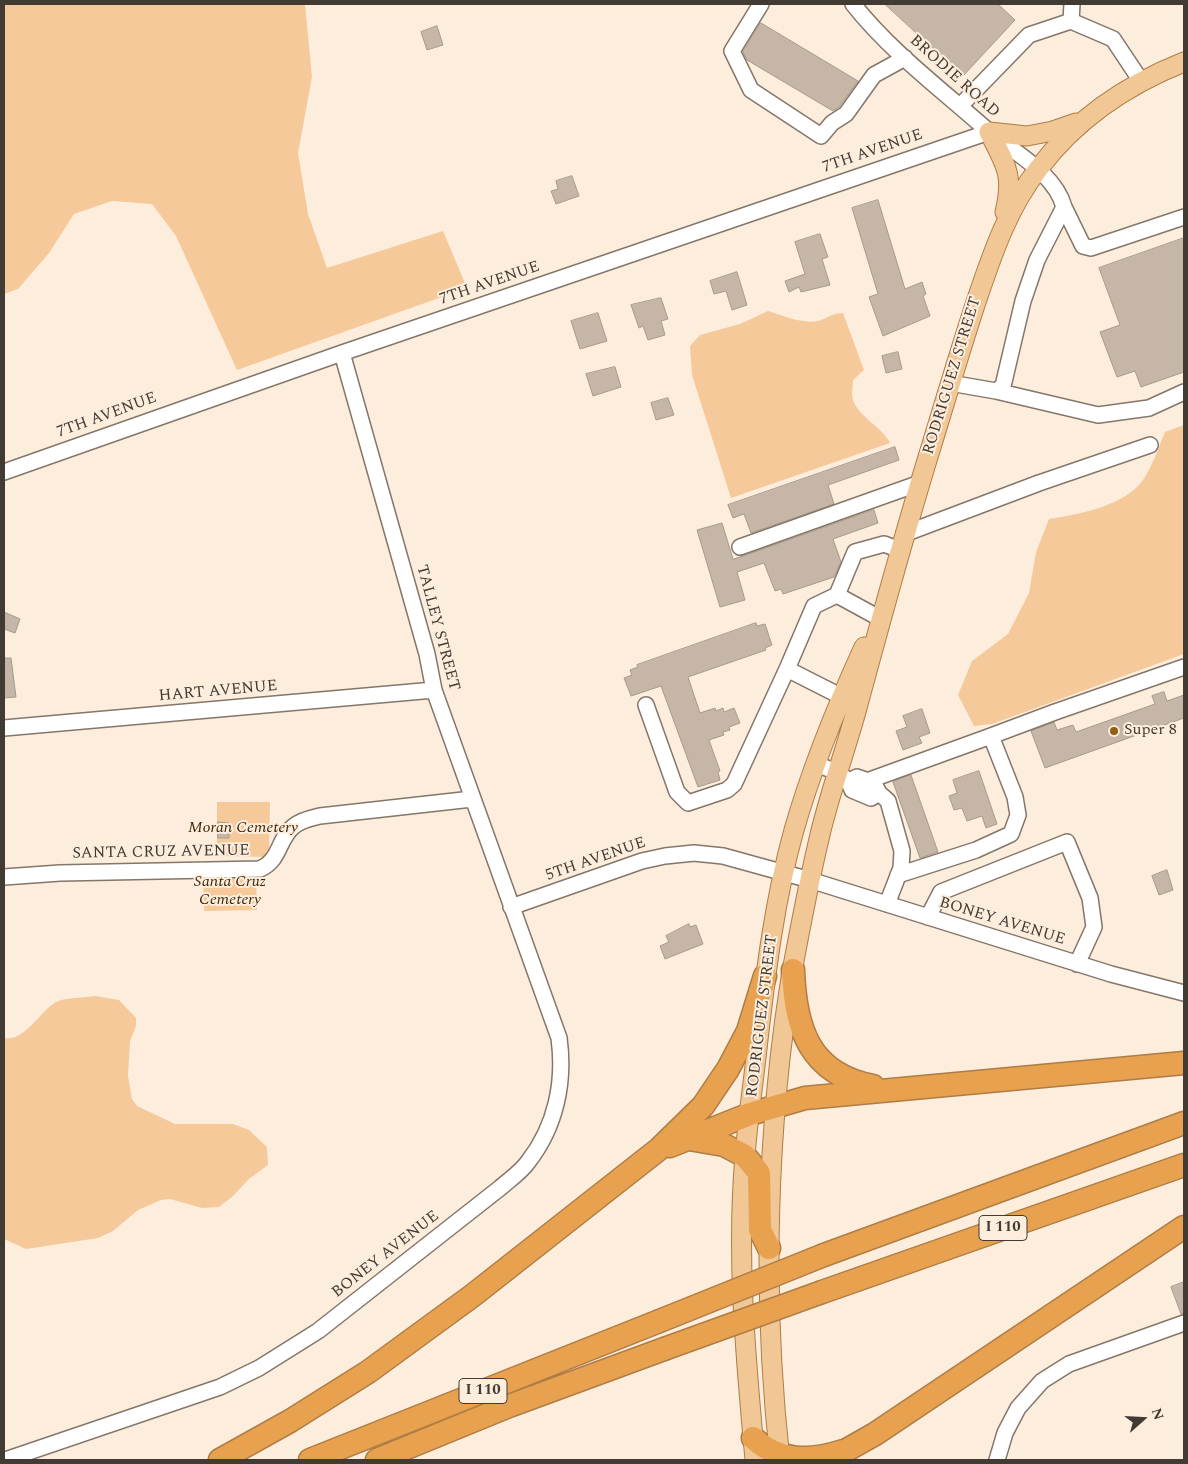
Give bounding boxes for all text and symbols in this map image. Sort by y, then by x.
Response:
street label: BRODIE ROAD [905,32,1003,122]
street label: 7TH AVENUE [820,126,926,178]
street label: 7TH AVENUE [437,258,543,310]
street label: RODRIGUEZ STREET [920,295,986,457]
street label: 7TH AVENUE [55,389,159,443]
street label: TALLEY STREET [411,563,463,693]
street label: HART AVENUE [158,677,278,707]
place label: Super 8 [1124,721,1177,741]
marker: Super 8 [1108,725,1120,737]
park label: Moran Cemetery [188,819,298,839]
street label: 5TH AVENUE [543,834,649,886]
street label: SANTA CRUZ AVENUE [72,842,250,864]
park label: Santa Cruz Cemetery [194,873,266,911]
street label: BONEY AVENUE [937,894,1067,950]
street label: RODRIGUEZ STREET [743,933,783,1099]
street label: BONEY AVENUE [329,1207,443,1303]
road number: I 110 [979,1216,1027,1240]
road number: I 110 [459,1378,507,1404]
north arrow [1118,1394,1168,1444]
text: N [1146,1405,1169,1423]

